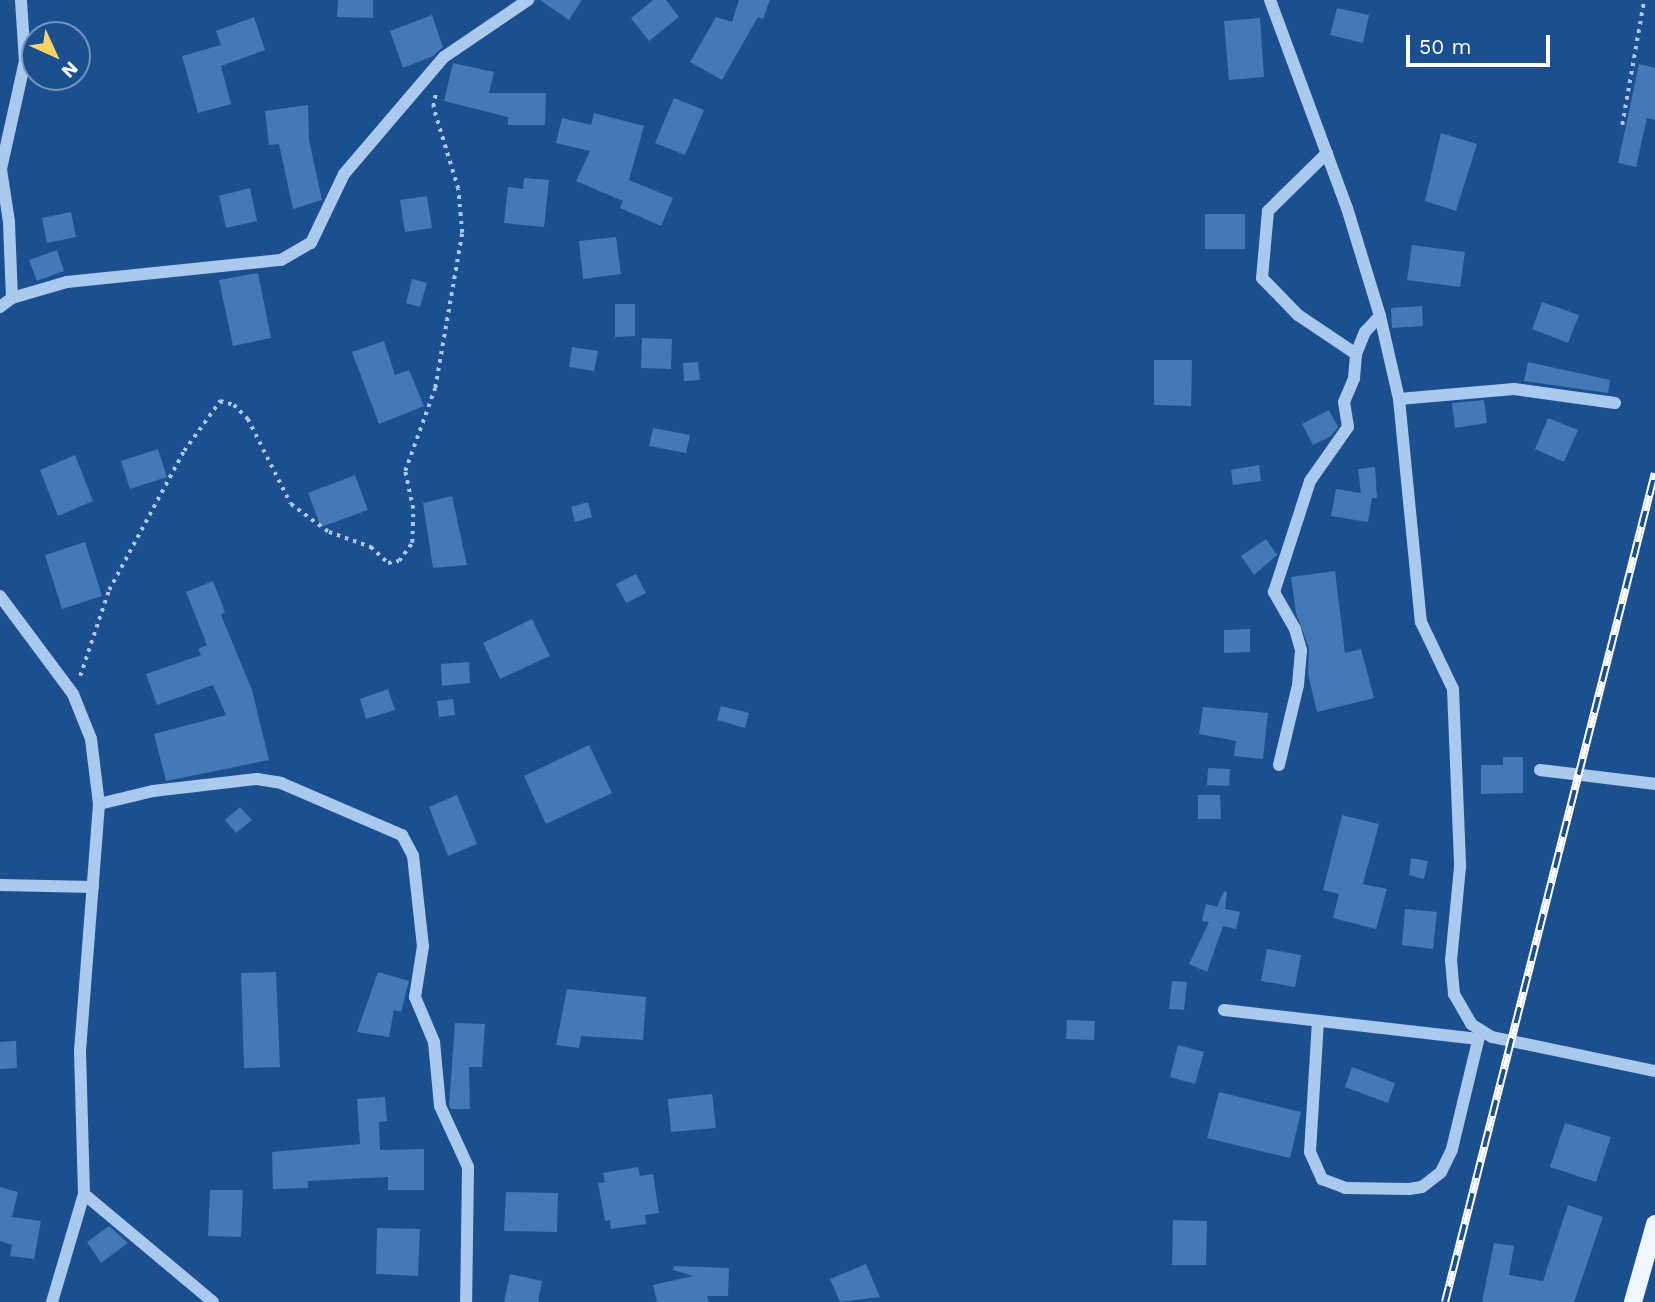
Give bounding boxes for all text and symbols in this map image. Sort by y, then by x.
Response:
north arrow [21,21,91,91]
scale bar [1410,21,1554,65]
text: 50 m [1419,34,1471,59]
text: N [57,57,83,83]

